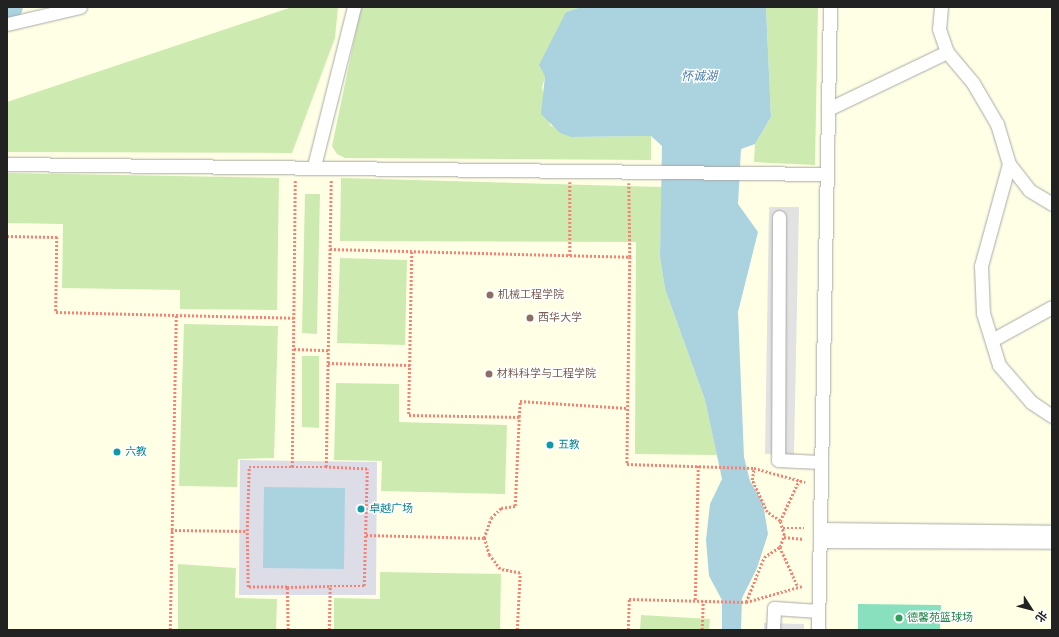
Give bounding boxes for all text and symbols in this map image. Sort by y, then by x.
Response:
water label: 怀诚湖 [681,70,717,84]
place label: 机械工程学院 [498,288,564,302]
marker: 机械工程学院 [485,290,495,300]
place label: 西华大学 [538,311,582,325]
marker: 西华大学 [525,313,535,323]
place label: 材料科学与工程学院 [497,367,596,381]
marker: 材料科学与工程学院 [484,369,494,379]
place label: 五教 [558,438,580,452]
marker: 五教 [545,440,555,450]
place label: 六教 [125,445,147,459]
marker: 六教 [112,447,122,457]
place label: 卓越广场 [369,502,413,516]
marker: 卓越广场 [356,504,366,514]
north arrow [1011,589,1051,629]
text: 北 [1032,607,1050,625]
place label: 德馨苑篮球场 [907,611,973,625]
marker: 德馨苑篮球场 [894,613,904,623]

